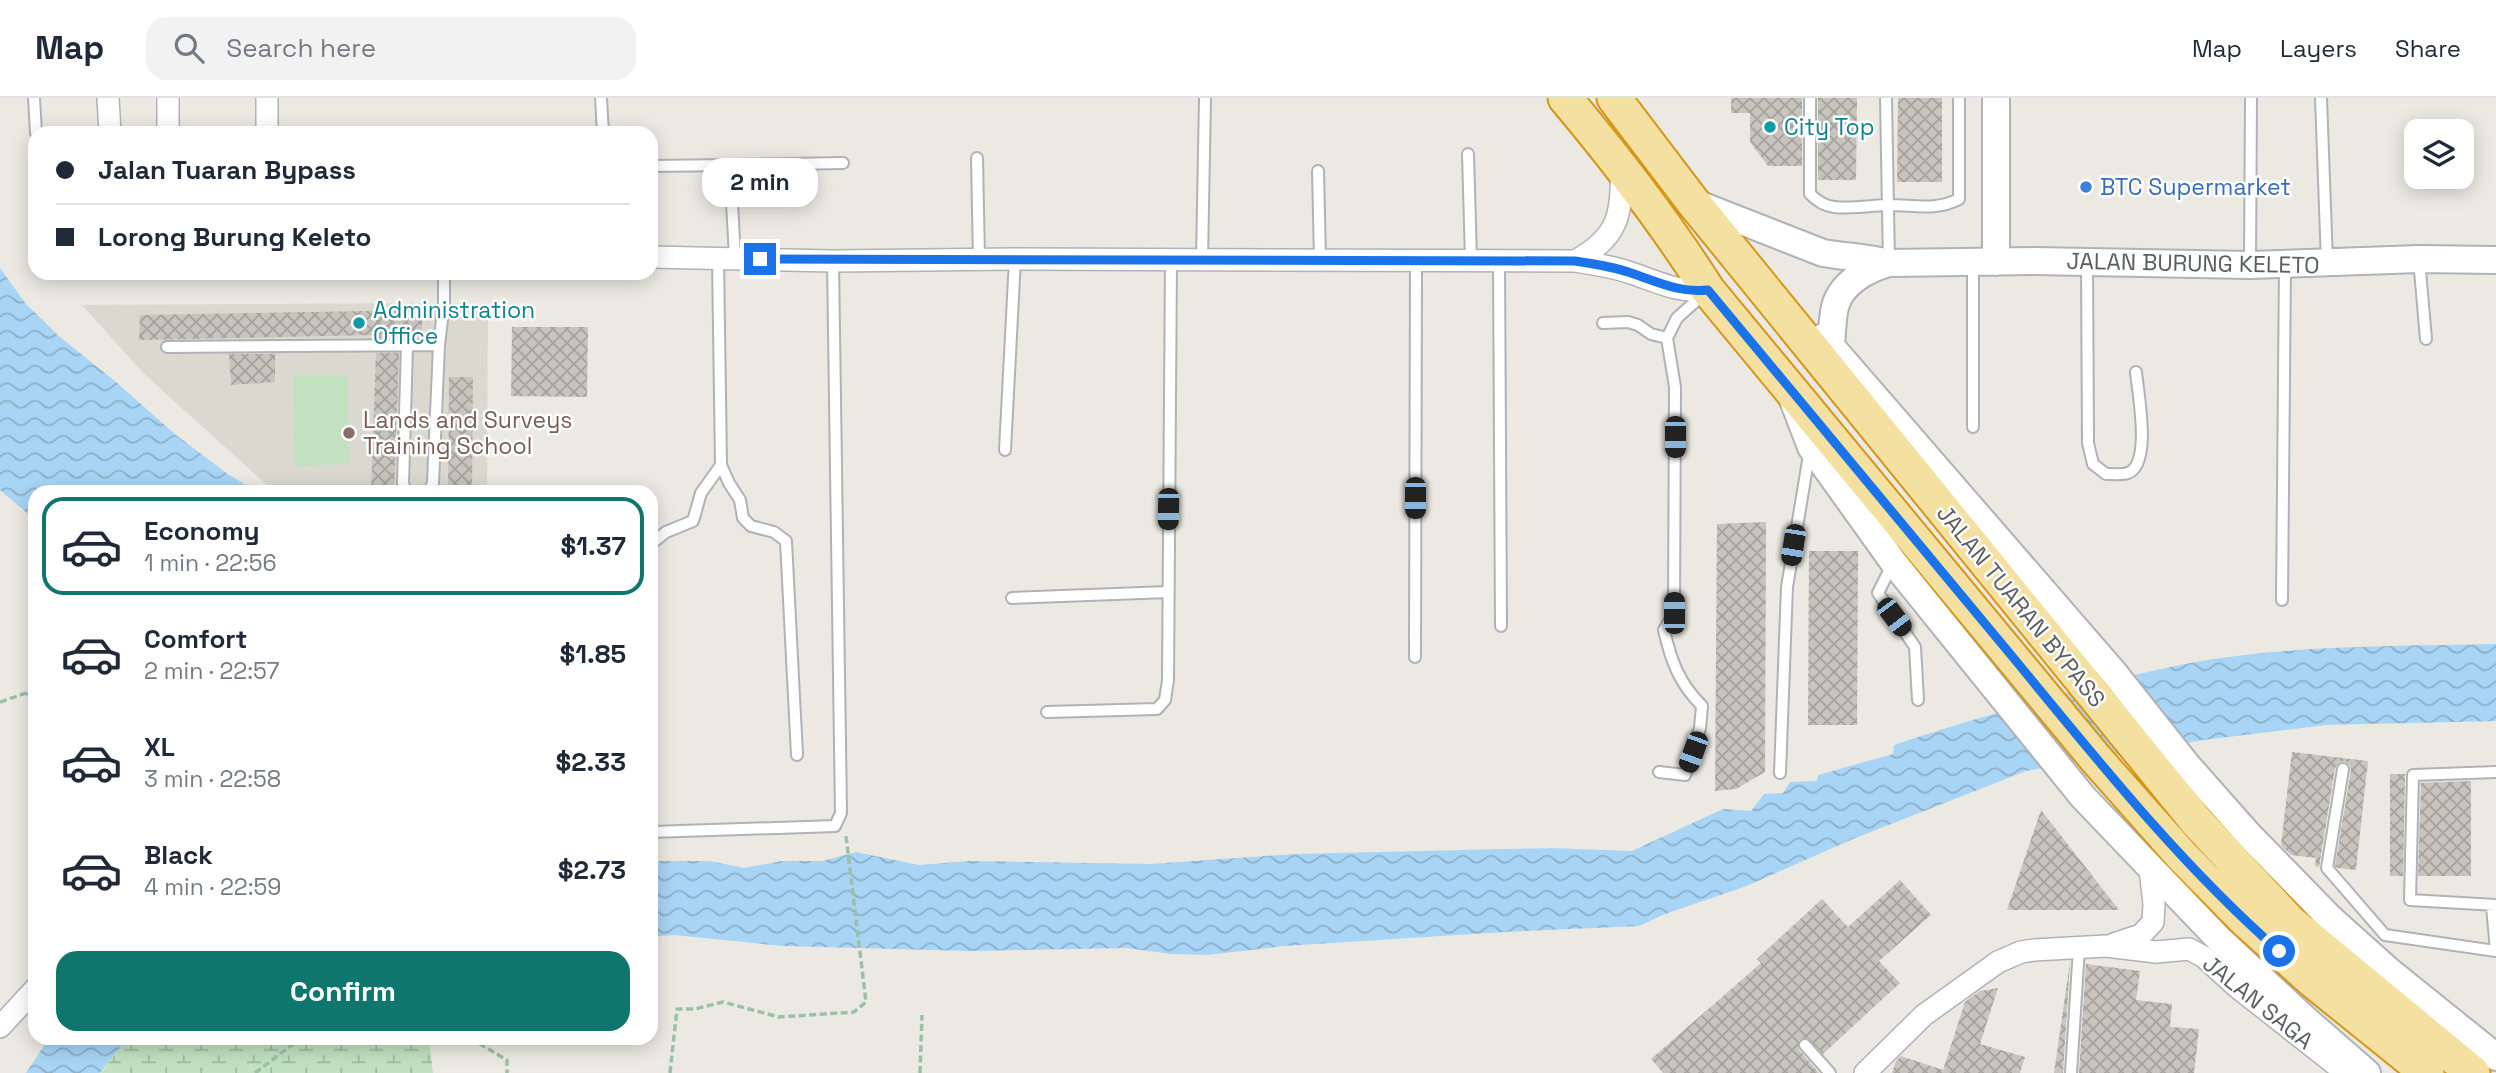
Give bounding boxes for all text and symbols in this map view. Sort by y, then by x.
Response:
search box [146,17,636,80]
text: Map [35,27,104,69]
icon: search [170,29,208,67]
text: Search here [226,31,376,65]
text: Map [2192,33,2242,64]
text: Layers [2280,33,2357,64]
text: Share [2395,33,2461,64]
place label: City Top [1784,112,1875,142]
marker: City Top [1762,119,1778,135]
map controls [2404,119,2474,189]
button: layers [2404,119,2474,189]
text: Jalan Tuaran Bypass [98,153,356,187]
callout: 2 min [702,158,818,206]
text: 2 min [730,167,790,197]
place label: BTC Supermarket [2100,172,2291,202]
marker: BTC Supermarket [2078,179,2094,195]
text: Lorong Burung Keleto [98,220,371,254]
route end [744,243,776,275]
street label: JALAN BURUNG KELETO [2066,246,2320,280]
place label: Administration Office [373,295,535,351]
marker: Administration Office [351,315,367,331]
place label: Lands and Surveys Training School [363,405,572,461]
car [1665,416,1686,458]
marker: Lands and Surveys Training School [341,425,357,441]
car [1405,477,1426,519]
car [1158,488,1179,530]
street label: JALAN TUARAN BYPASS [1930,499,2112,713]
text: Economy [144,514,260,548]
icon: car [60,515,123,578]
car [1780,523,1807,567]
text: $1.37 [561,529,626,563]
text: 1 min · 22:56 [144,548,277,578]
car [1664,592,1685,634]
car [1873,594,1916,640]
text: Comfort [144,622,247,656]
icon: car [60,623,123,686]
text: $1.85 [560,637,626,671]
text: 2 min · 22:57 [144,656,279,686]
car [1676,729,1711,775]
text: XL [144,730,175,764]
icon: car [60,731,123,794]
text: $2.33 [555,745,626,779]
text: 3 min · 22:58 [144,764,281,794]
text: Black [144,838,213,872]
icon: car [60,839,123,902]
text: $2.73 [558,853,626,887]
text: 4 min · 22:59 [144,872,281,902]
route start [2263,935,2295,967]
street label: JALAN SAGA [2197,948,2319,1056]
button: Confirm [56,951,630,1031]

